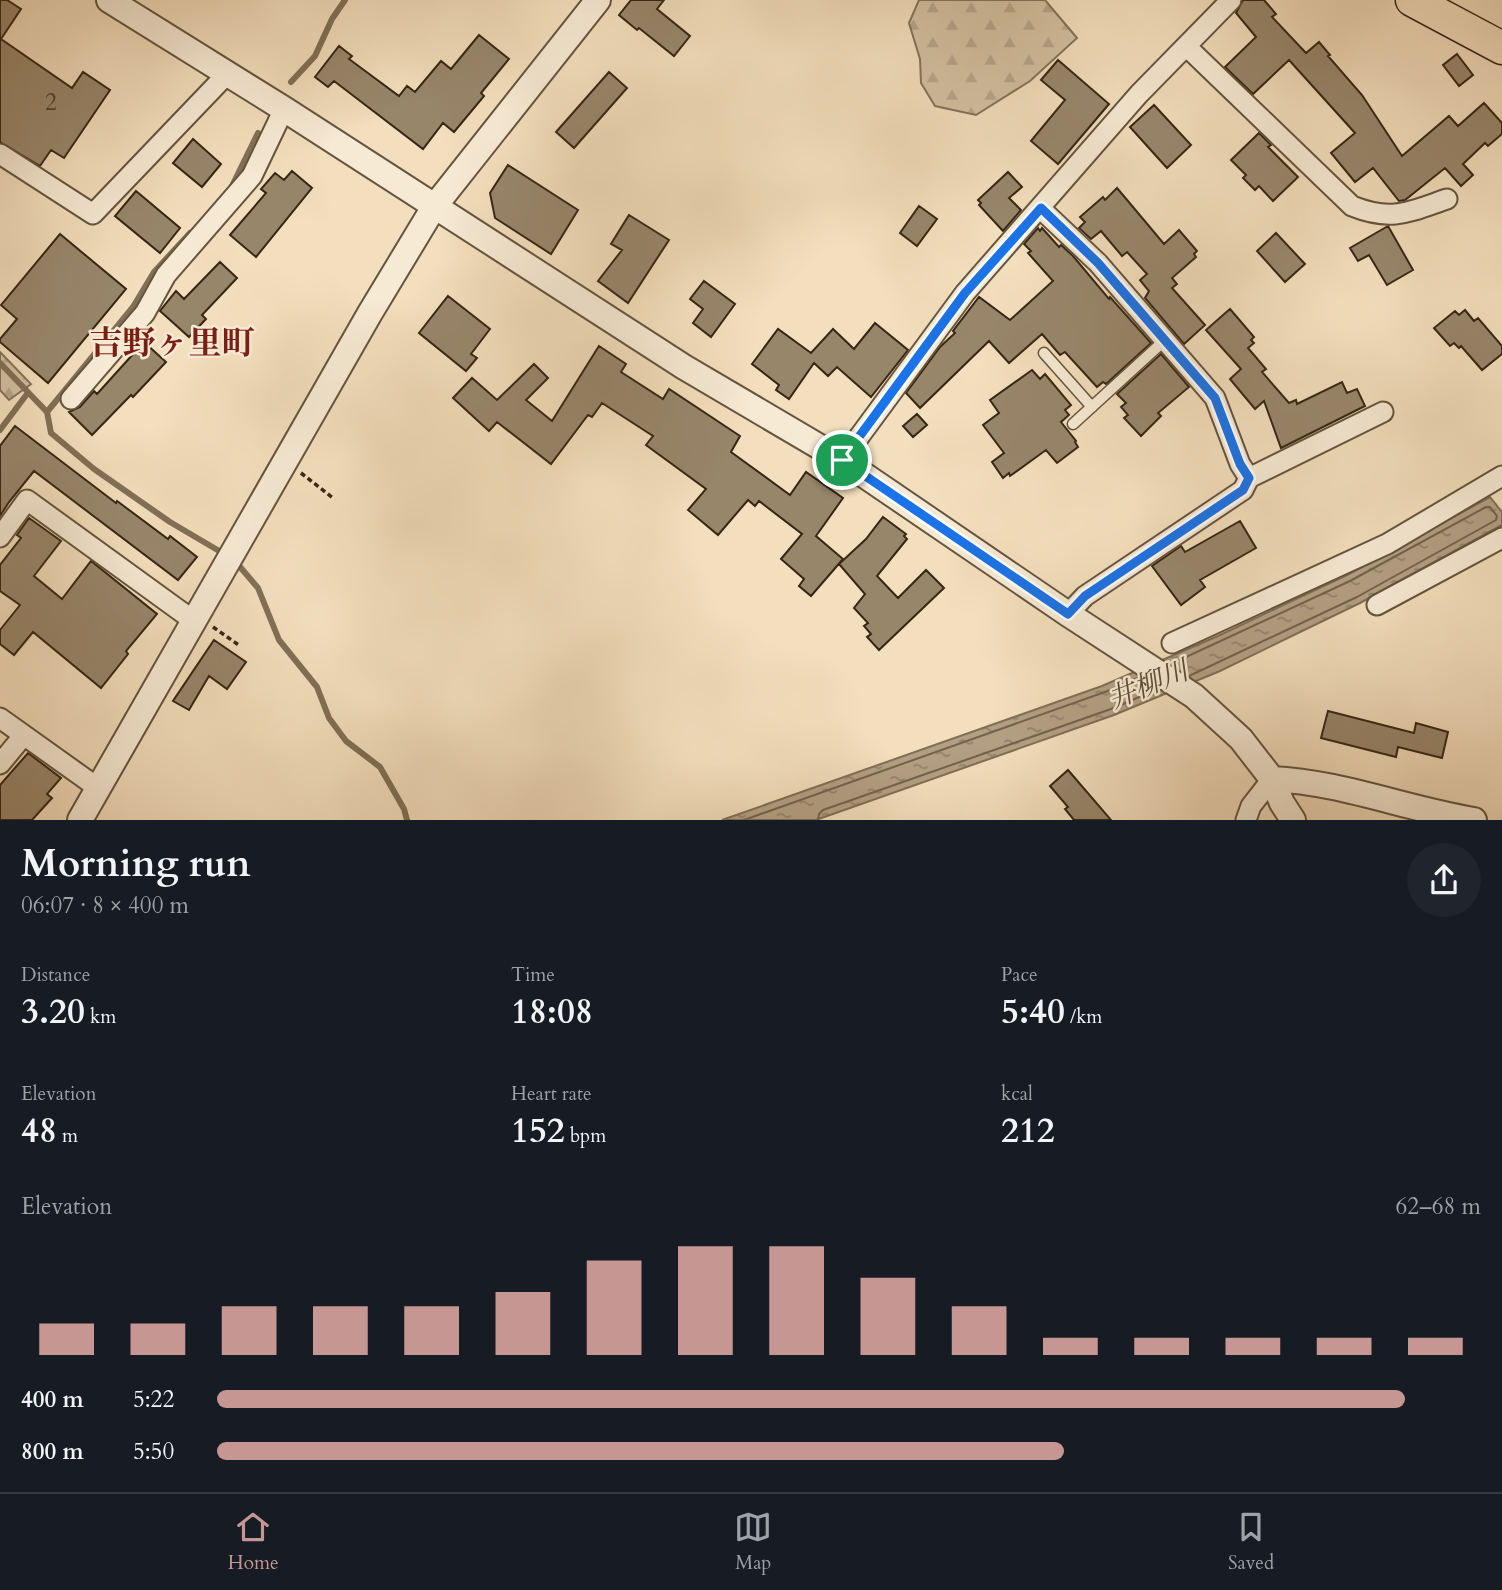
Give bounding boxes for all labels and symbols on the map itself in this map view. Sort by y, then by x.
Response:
house number: 2 [45,87,57,118]
district label: 吉野ヶ里町 [90,321,255,366]
pin [812,430,872,490]
water label: 井柳川 [1102,651,1197,718]

